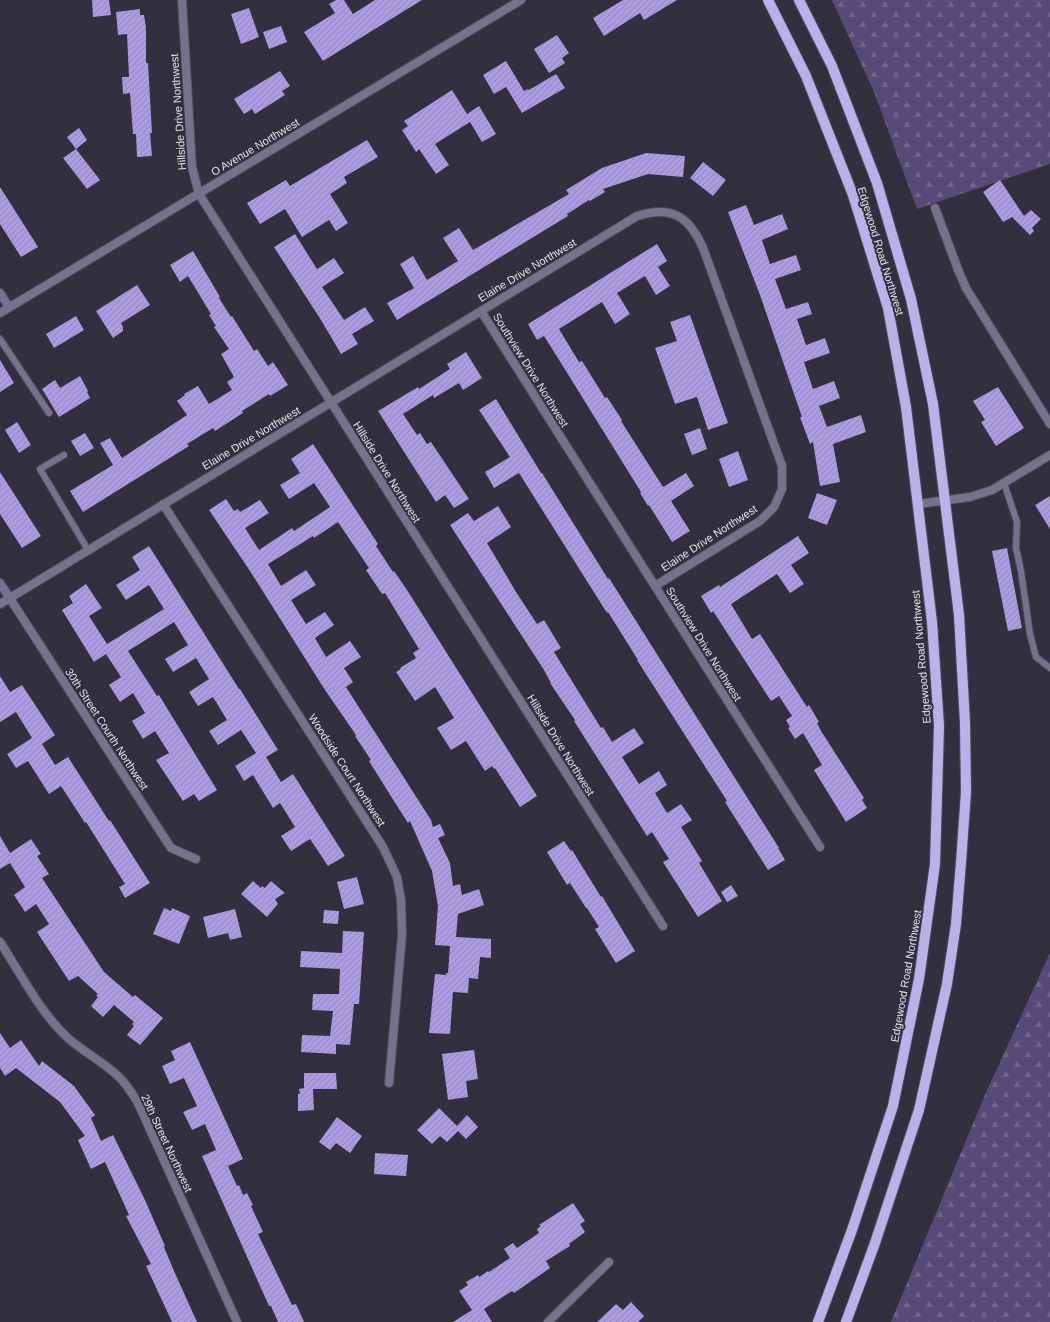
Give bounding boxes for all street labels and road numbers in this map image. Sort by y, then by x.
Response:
street label: Hillside Drive Northwest [168,53,188,171]
street label: O Avenue Northwest [209,116,301,178]
street label: Edgewood Road Northwest [856,185,906,317]
street label: Elaine Drive Northwest [476,236,578,304]
street label: Southview Drive Northwest [491,311,571,429]
street label: Elaine Drive Northwest [200,404,302,472]
street label: Hillside Drive Northwest [351,419,423,525]
street label: Elaine Drive Northwest [659,503,759,573]
street label: Southview Drive Northwest [664,585,744,703]
street label: Edgewood Road Northwest [909,590,933,724]
street label: 30th Street Courth Northwest [63,666,151,792]
street label: Hillside Drive Northwest [525,692,597,798]
street label: Woodside Court Northwest [306,712,388,828]
street label: Edgewood Road Northwest [888,909,924,1043]
street label: 29th Street Northwest [139,1092,195,1194]

